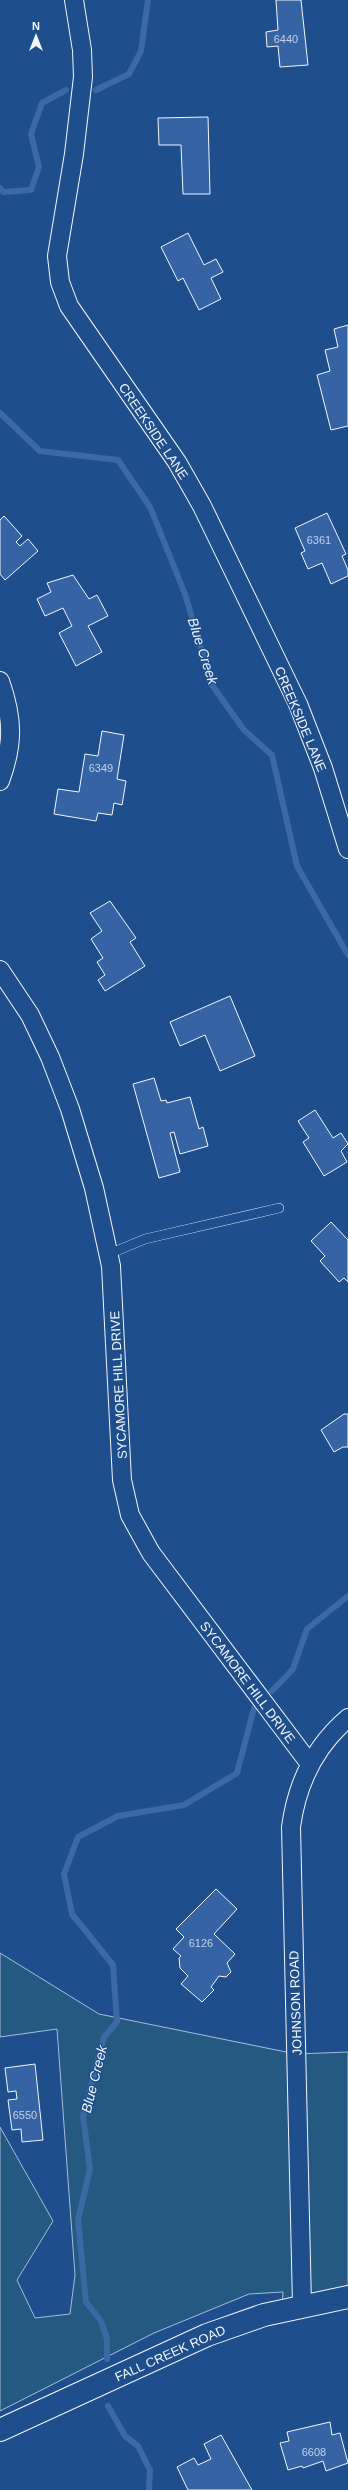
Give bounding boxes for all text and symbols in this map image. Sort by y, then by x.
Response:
north arrow [16,16,56,56]
text: N [32,20,40,32]
house number: 6440 [274,33,298,45]
street label: CREEKSIDE LANE [116,380,191,482]
house number: 6361 [307,534,331,546]
water label: Blue Creek [185,616,222,687]
street label: CREEKSIDE LANE [272,664,330,774]
house number: 6349 [89,762,113,774]
street label: SYCAMORE HILL DRIVE [107,1310,130,1459]
street label: SYCAMORE HILL DRIVE [197,1619,298,1746]
house number: 6126 [189,1937,213,1949]
street label: JOHNSON ROAD [286,1950,305,2056]
water label: Blue Creek [78,2043,110,2115]
house number: 6550 [13,2109,37,2121]
street label: FALL CREEK ROAD [113,2322,228,2385]
house number: 6608 [302,2446,326,2458]

